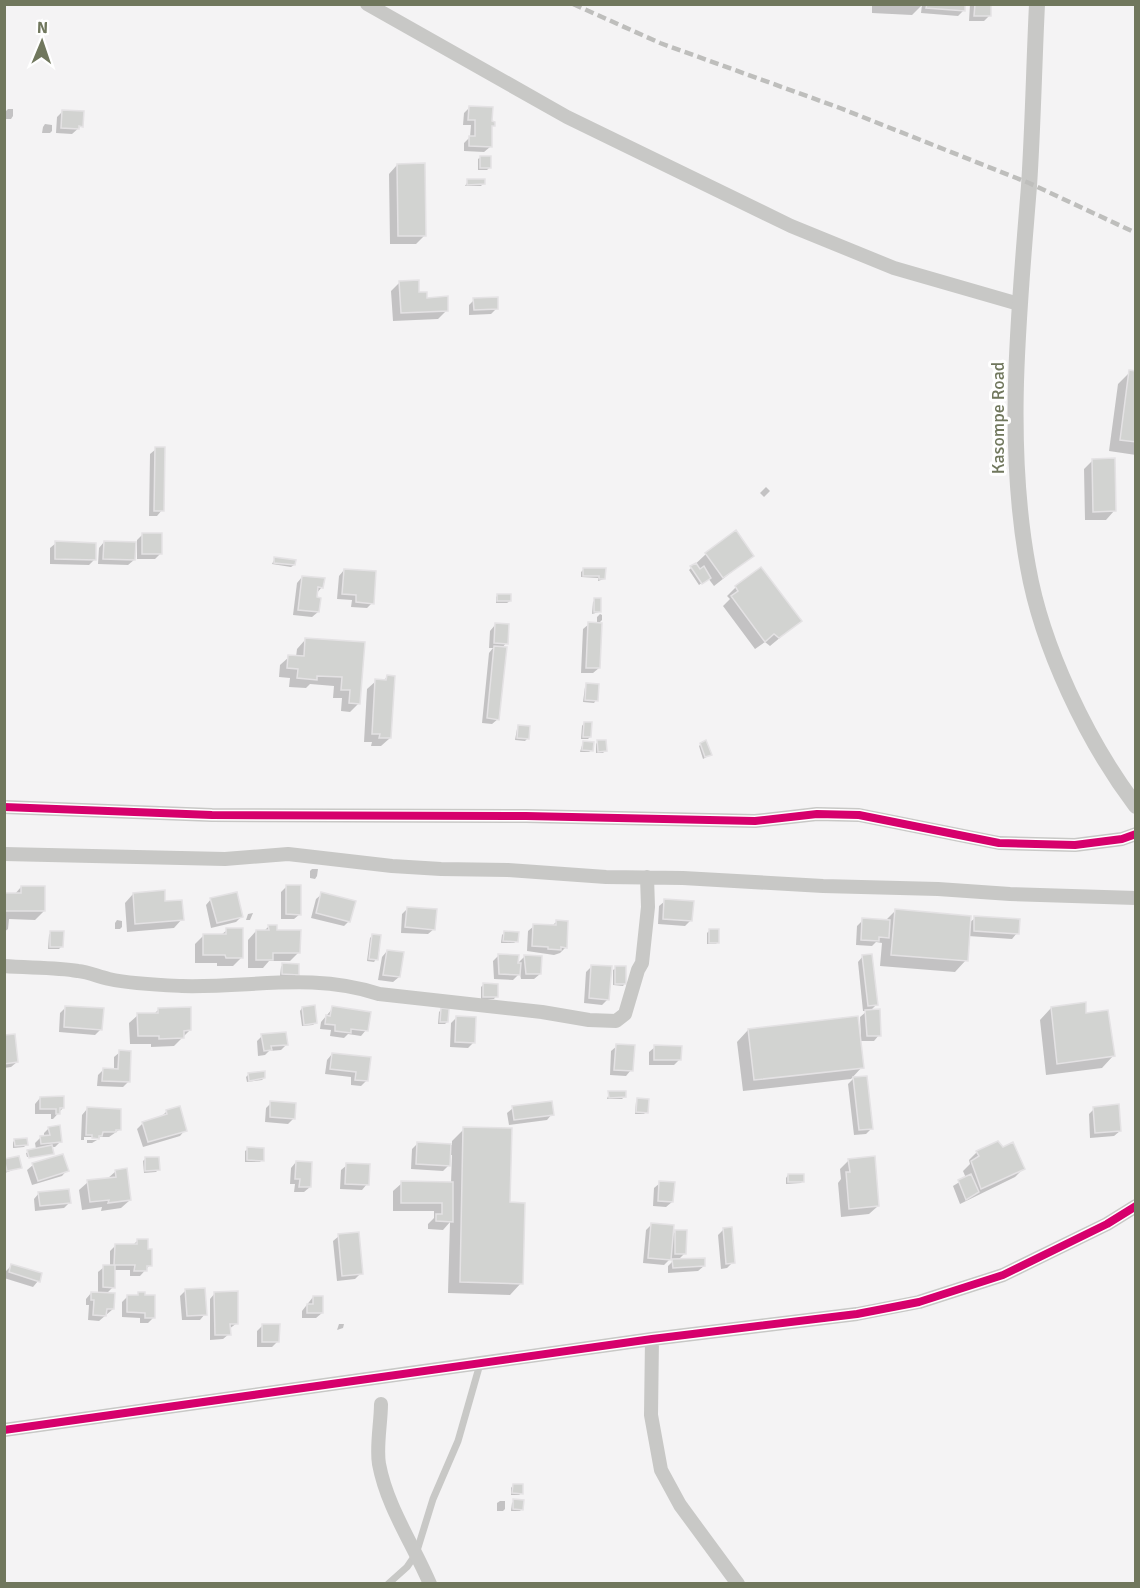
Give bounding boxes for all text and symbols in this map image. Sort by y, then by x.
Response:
north arrow [12,12,72,72]
text: N [37,18,48,38]
street label: Kasompe Road [987,362,1009,474]

